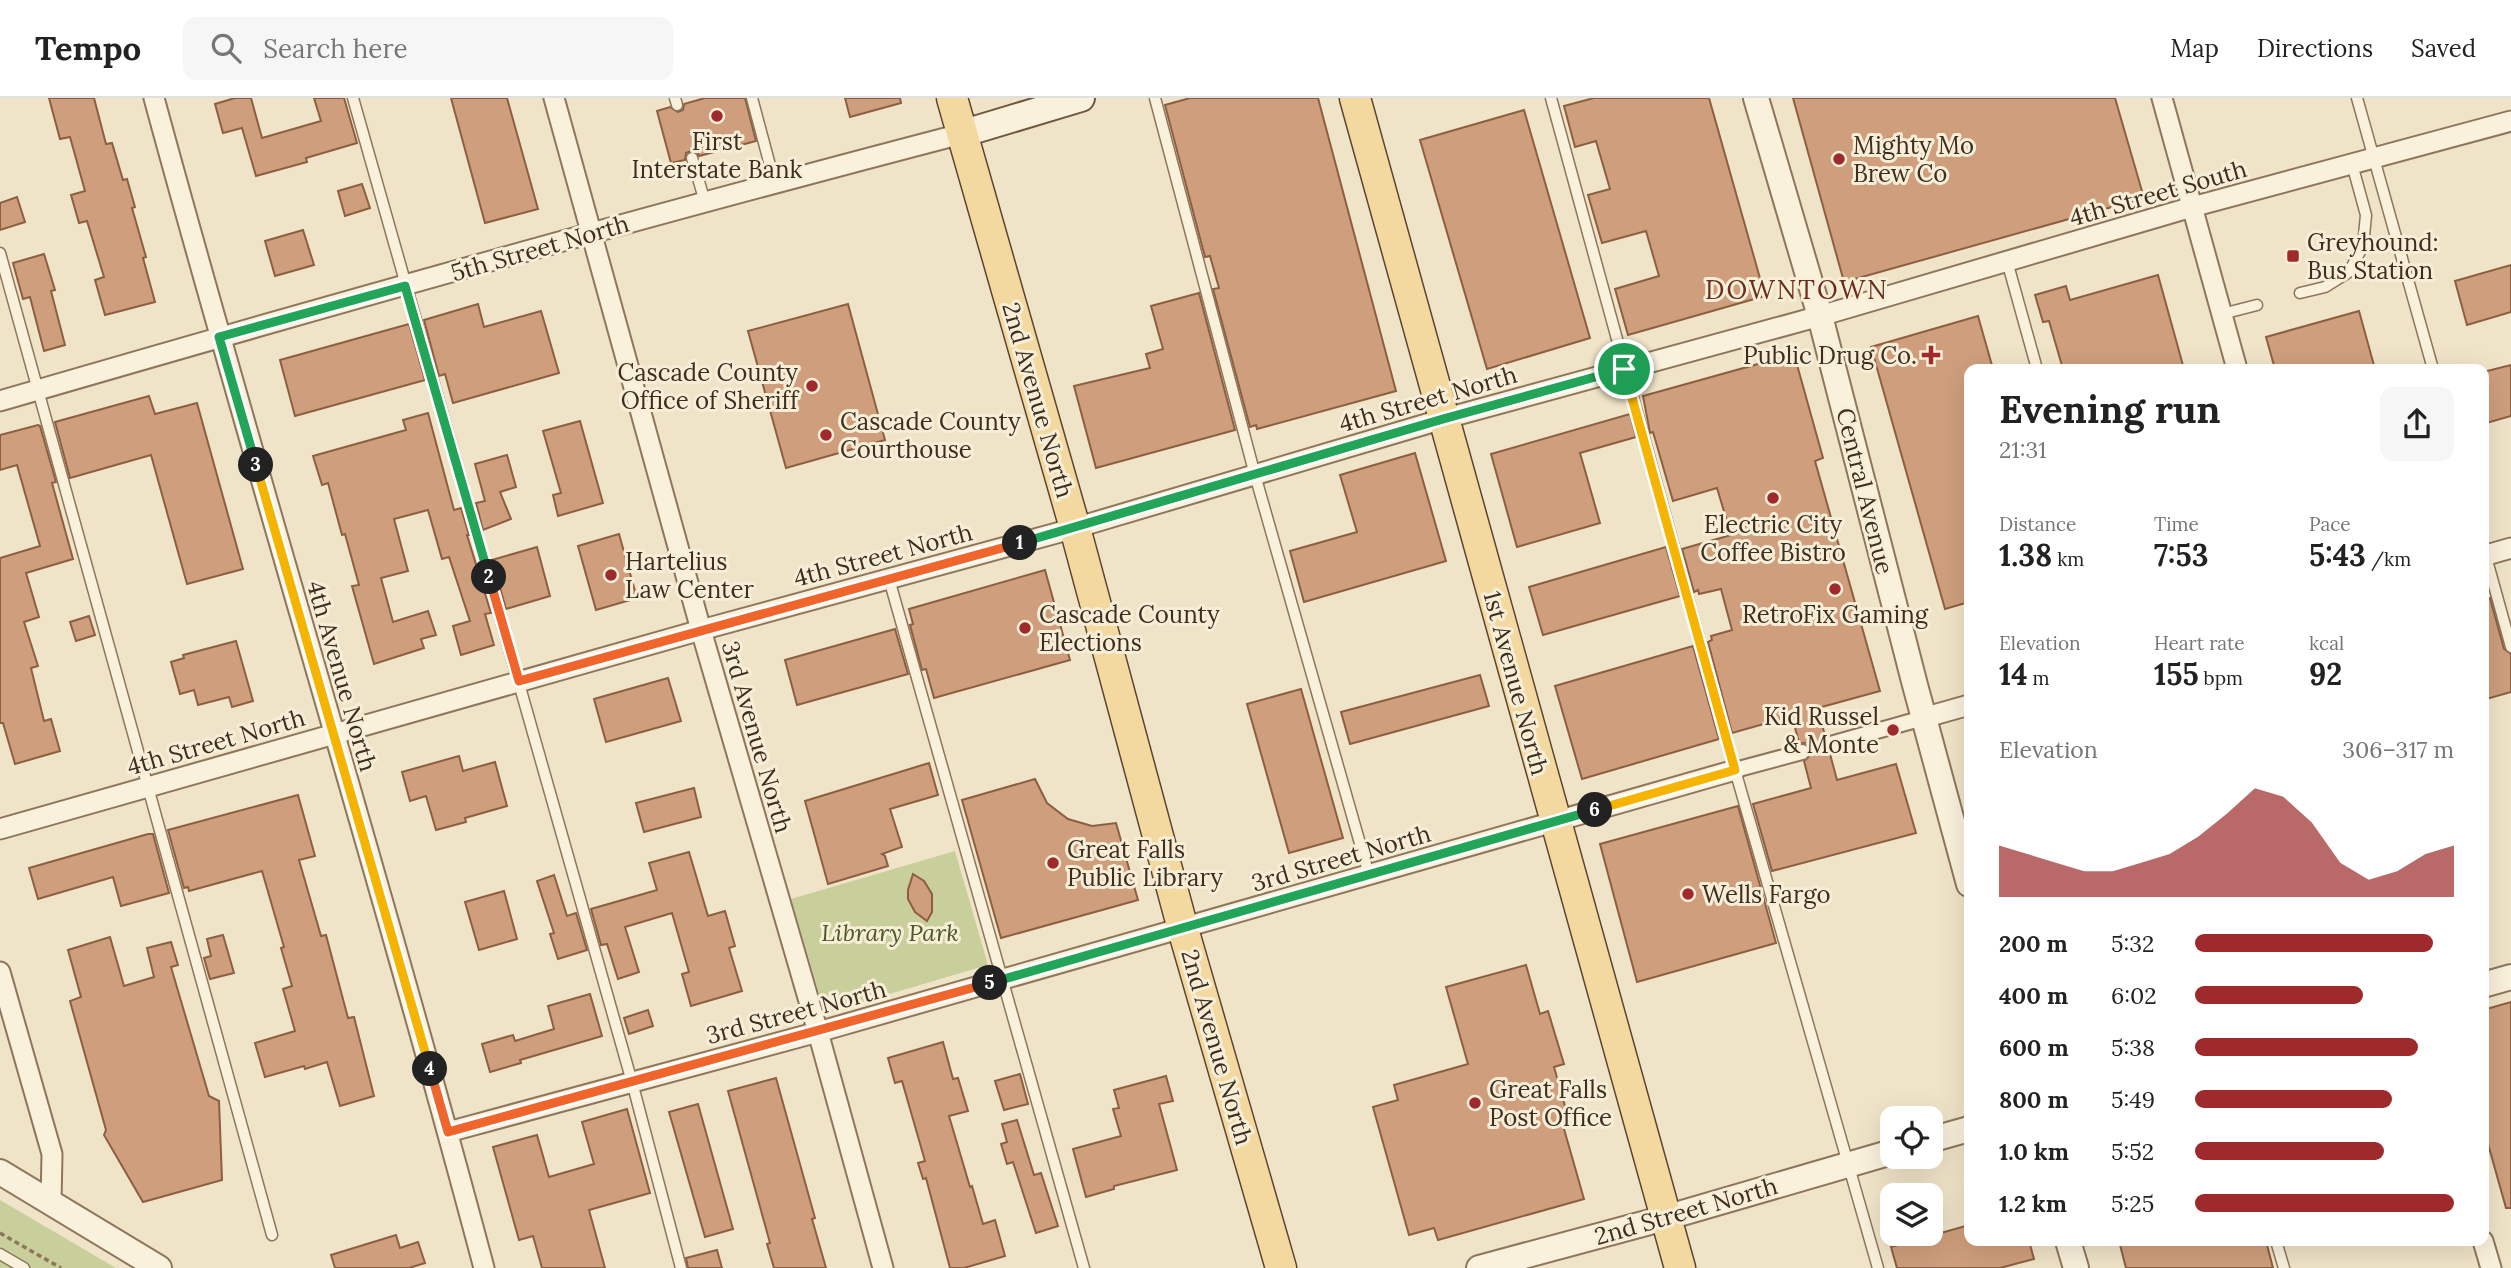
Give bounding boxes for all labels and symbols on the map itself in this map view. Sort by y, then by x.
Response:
marker: First Interstate Bank [709,108,725,124]
place label: First Interstate Bank [632,126,803,185]
place label: Mighty Mo Brew Co [1853,130,1974,189]
marker: Mighty Mo Brew Co [1831,151,1847,167]
street label: 4th Street South [2066,153,2250,233]
street label: 5th Street North [447,208,633,288]
place label: Greyhound: Bus Station [2307,227,2439,286]
marker: Greyhound: Bus Station [2285,248,2301,264]
district label: DOWNTOWN [1705,273,1889,306]
street label: 2nd Avenue North [995,299,1081,501]
pin [1594,339,1654,399]
place label: Public Drug Co. [1743,340,1917,371]
marker: Public Drug Co. [1923,347,1939,363]
place label: Cascade County Office of Sheriff [617,357,800,416]
street label: 4th Street North [1335,359,1521,439]
marker: Cascade County Office of Sheriff [804,378,820,394]
street label: Central Avenue [1829,405,1901,577]
place label: Cascade County Courthouse [840,406,1021,465]
marker: Cascade County Courthouse [818,427,834,443]
pin: 3 [238,448,274,482]
marker: Electric City Coffee Bistro [1765,490,1781,506]
place label: Electric City Coffee Bistro [1700,509,1846,568]
street label: 4th Street North [790,516,976,594]
pin: 1 [1002,526,1038,560]
place label: Hartelius Law Center [625,546,754,605]
pin: 2 [472,560,506,594]
marker: Hartelius Law Center [603,567,619,583]
street label: 4th Avenue North [300,577,384,775]
marker: RetroFix Gaming [1827,581,1843,597]
street label: 1st Avenue North [1477,587,1555,779]
place label: Cascade County Elections [1039,599,1220,658]
place label: RetroFix Gaming [1742,599,1929,630]
marker: Cascade County Elections [1017,620,1033,636]
street label: 3rd Avenue North [715,637,799,837]
place label: Kid Russel & Monte [1764,701,1879,760]
street label: 4th Street North [123,702,309,782]
marker: Kid Russel & Monte [1885,722,1901,738]
pin: 6 [1578,792,1612,828]
street label: 3rd Street North [1248,818,1434,898]
place label: Great Falls Public Library [1067,834,1223,893]
marker: Great Falls Public Library [1045,855,1061,871]
place label: Wells Fargo [1702,879,1830,910]
marker: Wells Fargo [1680,886,1696,902]
park label: Library Park [821,917,959,948]
street label: 2nd Avenue North [1174,946,1260,1148]
pin: 5 [972,966,1007,1001]
street label: 3rd Street North [703,973,889,1051]
pin: 4 [412,1052,448,1086]
place label: Great Falls Post Office [1489,1074,1612,1133]
marker: Great Falls Post Office [1467,1095,1483,1111]
street label: 2nd Street North [1591,1170,1781,1252]

